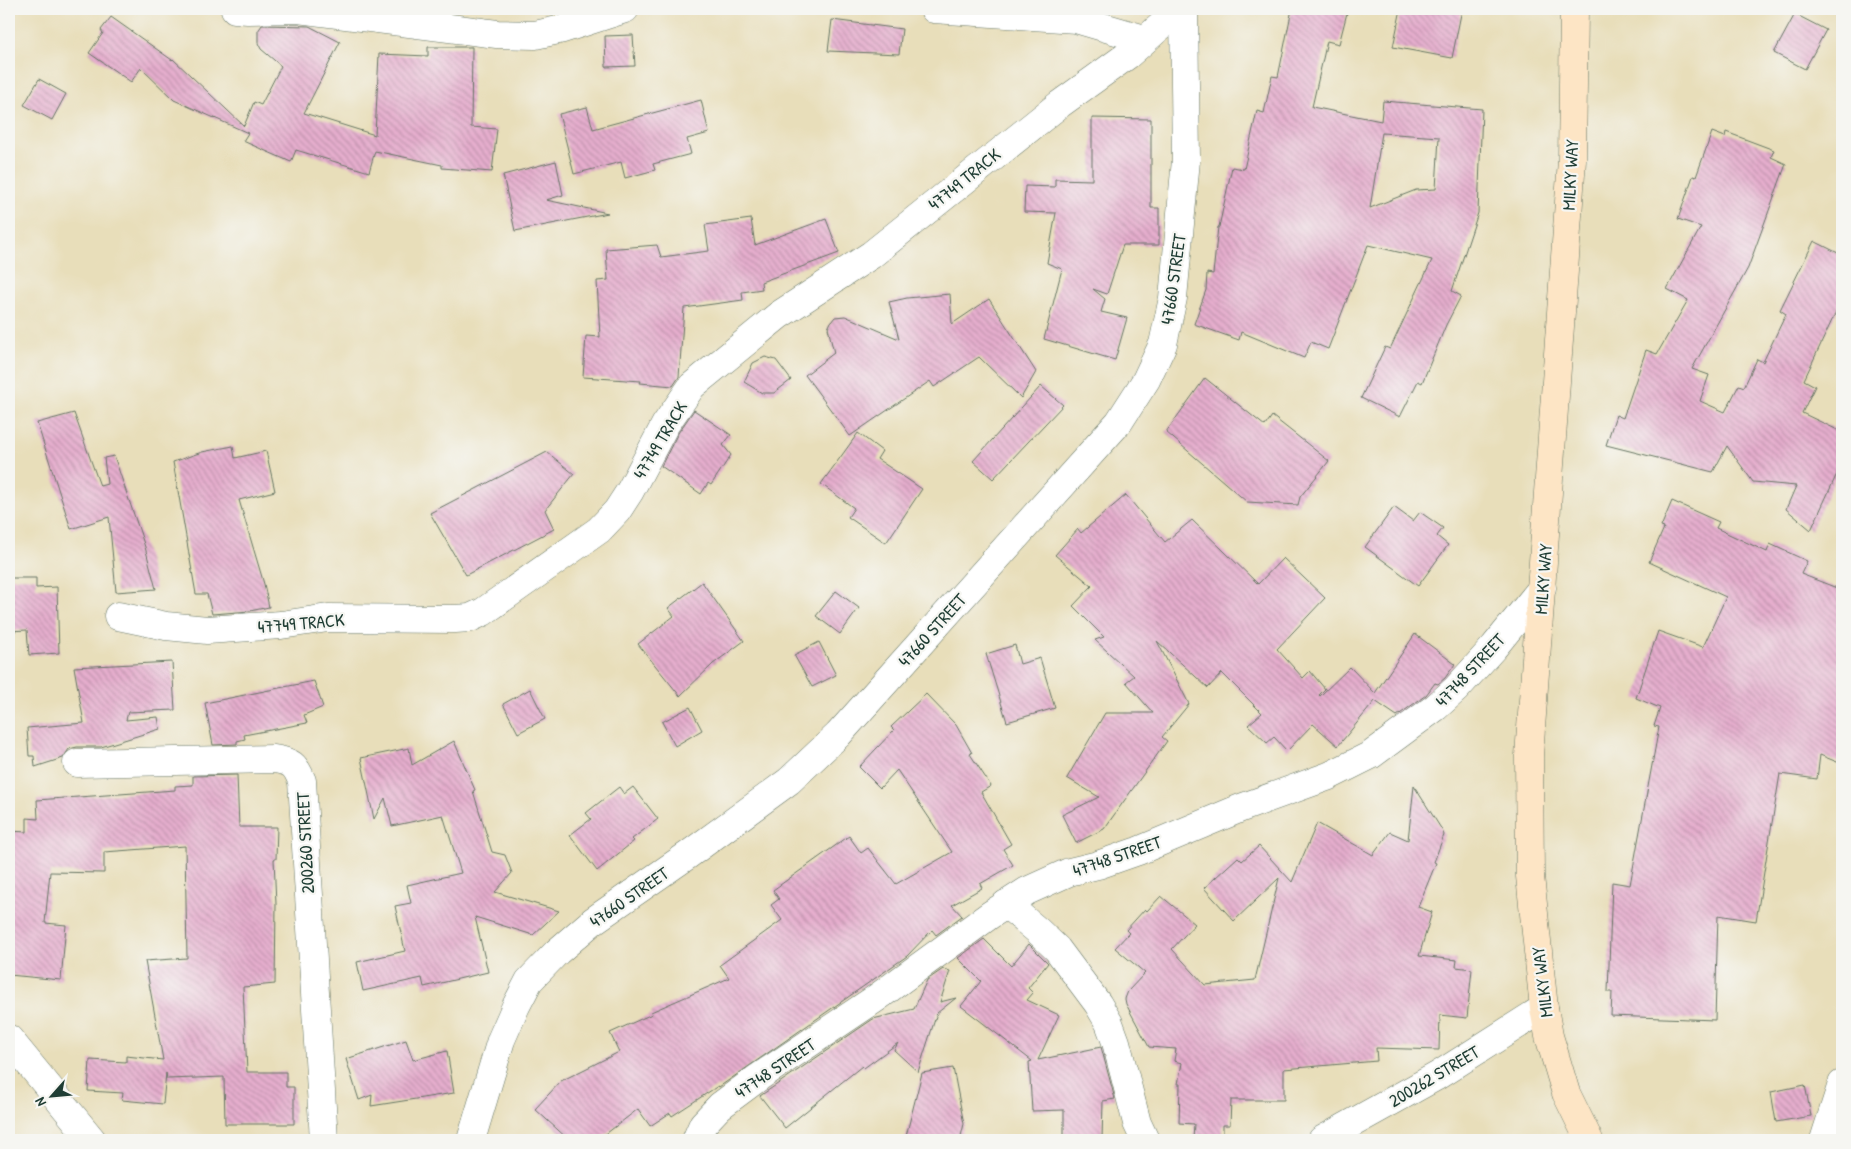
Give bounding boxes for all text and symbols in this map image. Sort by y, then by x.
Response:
street label: MILKY WAY [1556,139,1584,211]
street label: 47749 TRACK [922,142,1006,216]
street label: 47660 STREET [1154,231,1192,326]
street label: 47749 TRACK [627,396,693,484]
street label: MILKY WAY [1528,543,1558,615]
street label: 47660 STREET [892,587,972,672]
street label: 47749 TRACK [257,607,346,639]
street label: 47748 STREET [1429,627,1511,712]
street label: 200260 STREET [290,791,320,894]
street label: 47748 STREET [1069,829,1165,883]
street label: 47660 STREET [584,860,674,933]
street label: MILKY WAY [1525,945,1559,1019]
street label: 47748 STREET [730,1031,821,1104]
street label: 200262 STREET [1384,1039,1485,1113]
north arrow [28,1072,78,1122]
text: N [30,1094,50,1110]

